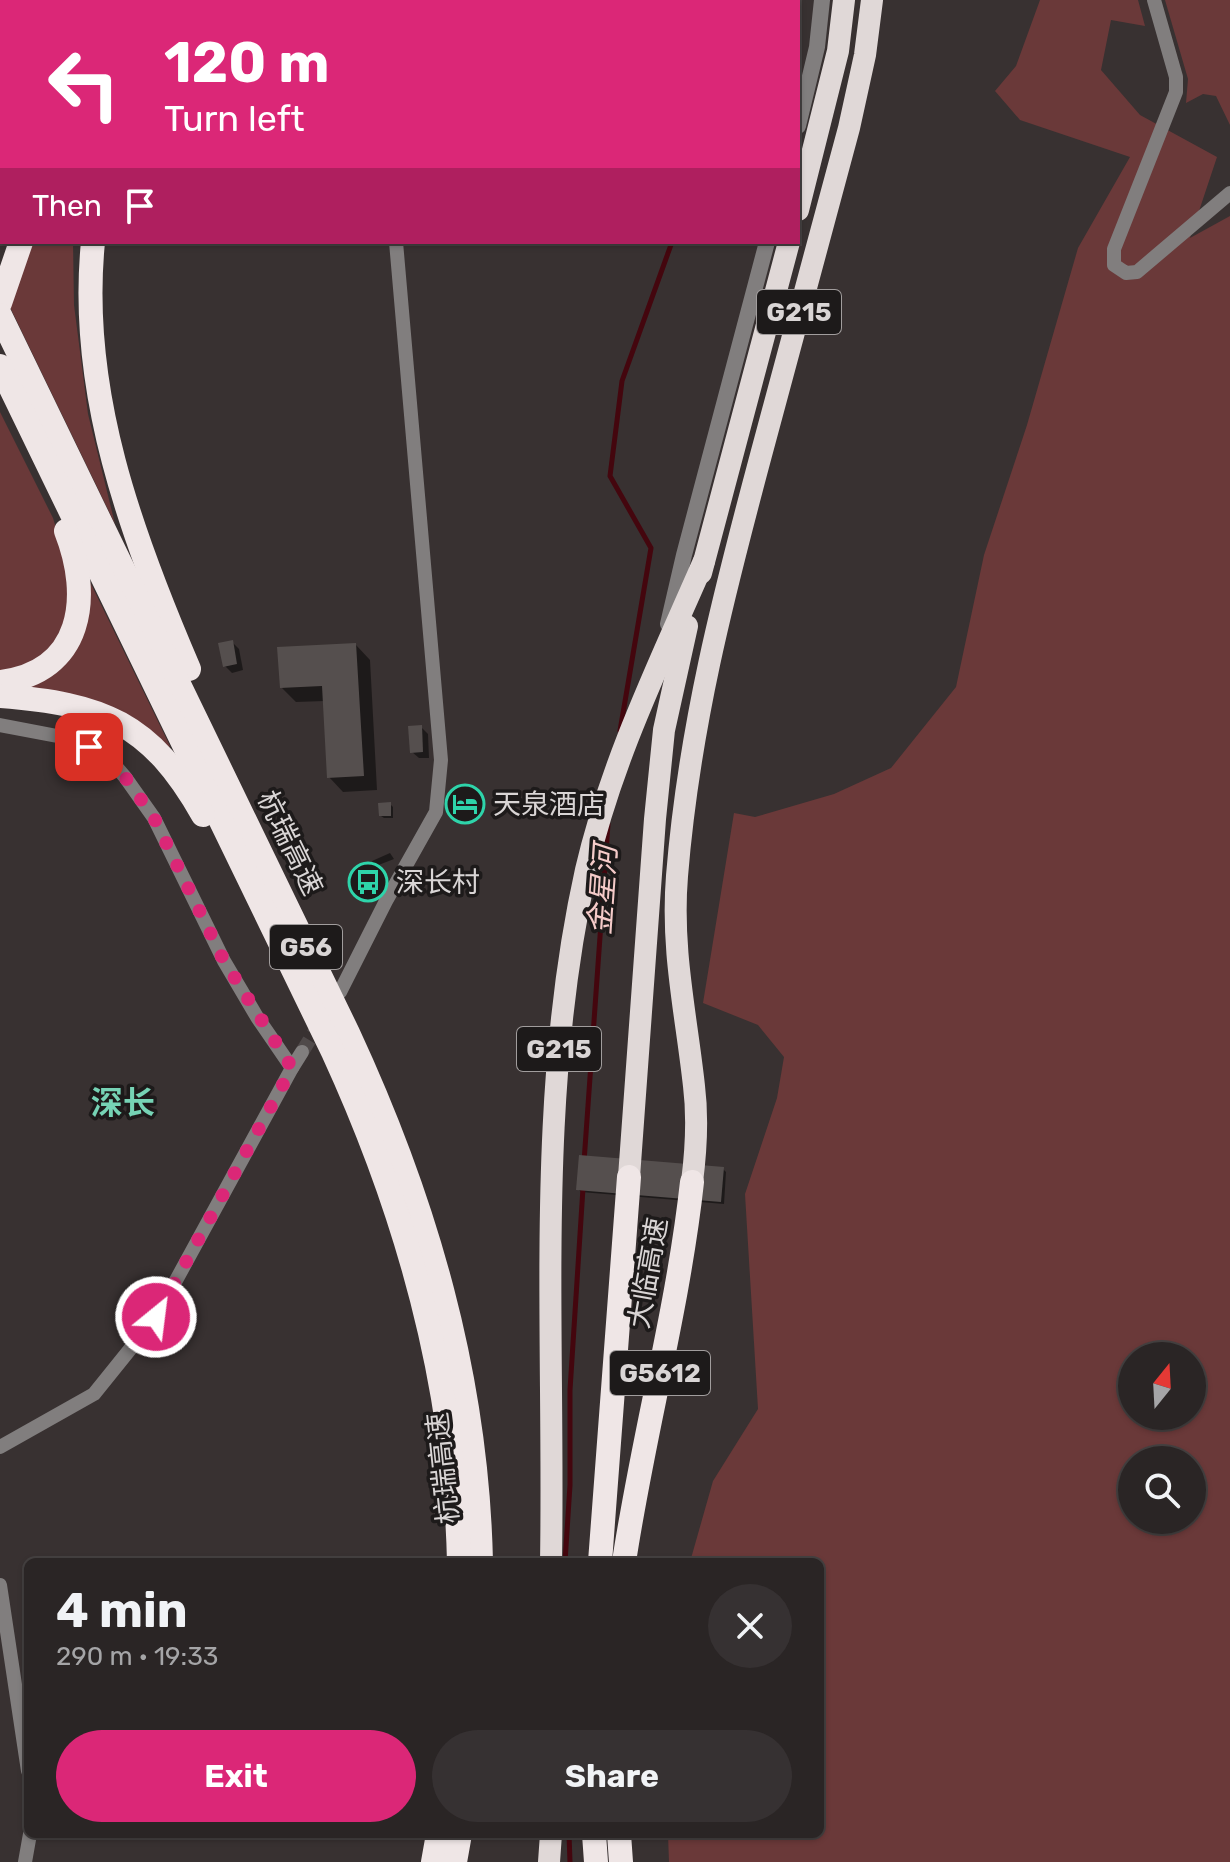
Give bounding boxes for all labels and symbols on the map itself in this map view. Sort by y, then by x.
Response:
road number: G215 [757,290,841,334]
pin [55,713,123,781]
hotel icon: 天泉酒店 [444,783,486,825]
street label: 杭瑞高速 [251,785,329,901]
place label: 天泉酒店 [493,788,605,821]
water label: 金星河 [582,839,624,936]
bus stop icon: 深长村 [347,861,389,903]
place label: 深长村 [396,866,480,899]
road number: G56 [270,925,342,969]
road number: G215 [517,1027,601,1071]
district label: 深长 [91,1084,155,1122]
street label: 大临高速 [622,1215,674,1331]
position arrow [114,1275,198,1359]
north arrow [1118,1342,1206,1430]
road number: G5612 [610,1351,710,1395]
street label: 杭瑞高速 [421,1411,465,1525]

